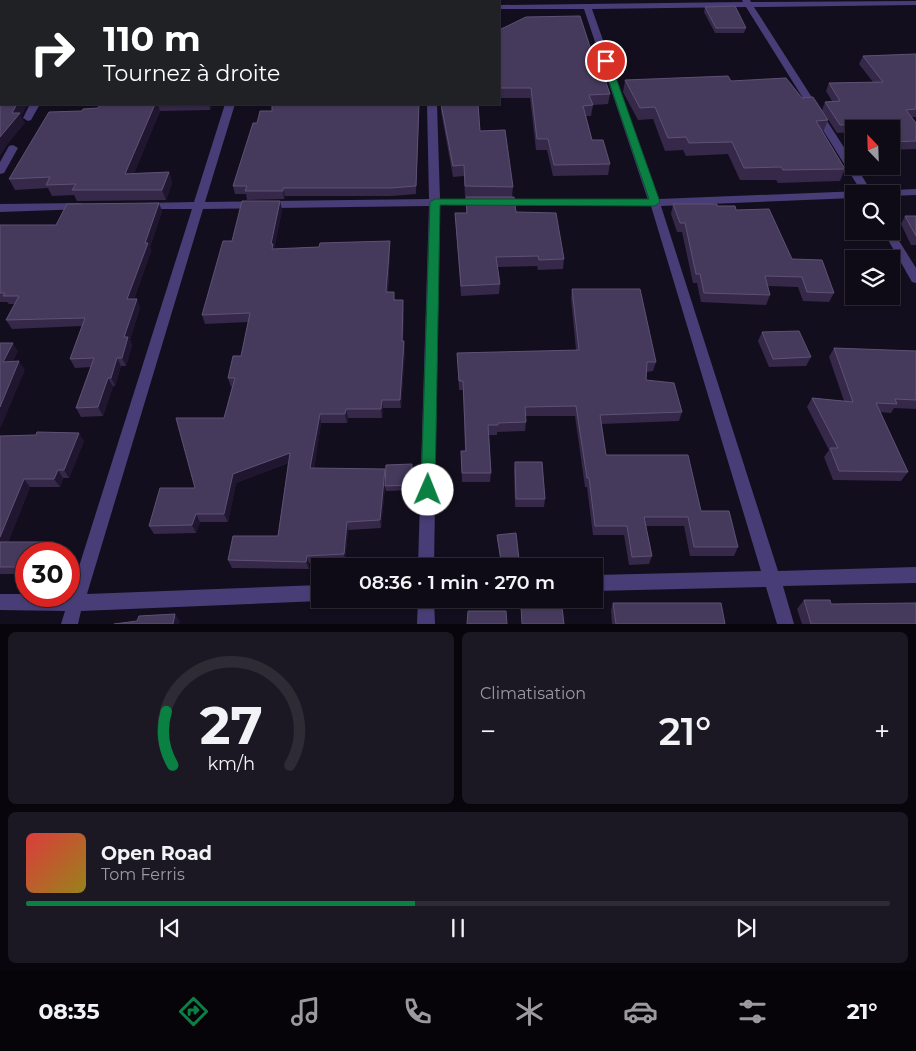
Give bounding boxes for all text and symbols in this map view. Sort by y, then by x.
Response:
text: 110 m [103,17,201,60]
icon: right [20,20,85,85]
pin [585,40,627,82]
icon: arrive [592,47,620,75]
text: Tournez à droite [103,60,280,87]
north arrow [845,120,900,175]
map controls [845,120,900,305]
button: search [845,185,900,240]
button: layers [845,250,900,305]
position arrow [401,463,453,515]
speed limit sign: 30 [15,542,80,607]
text: 08:36 · 1 min · 270 m [359,571,555,594]
text: Climatisation [480,684,586,703]
text: 27 [200,694,262,757]
text: 21° [659,708,711,755]
text: − [480,714,496,748]
text: + [874,714,890,748]
text: km/h [207,753,255,774]
text: Open Road [101,842,212,865]
text: Tom Ferris [101,865,185,884]
icon: previous [156,914,184,942]
icon: pause [444,914,472,942]
icon: next [732,914,760,942]
icon: directions [176,994,211,1029]
icon: music [288,994,323,1029]
icon: phone [400,994,435,1029]
icon: climate [512,994,547,1029]
icon: car [623,994,658,1029]
icon: filters [735,994,770,1029]
text: 08:35 [38,998,100,1025]
text: 21° [847,998,878,1025]

